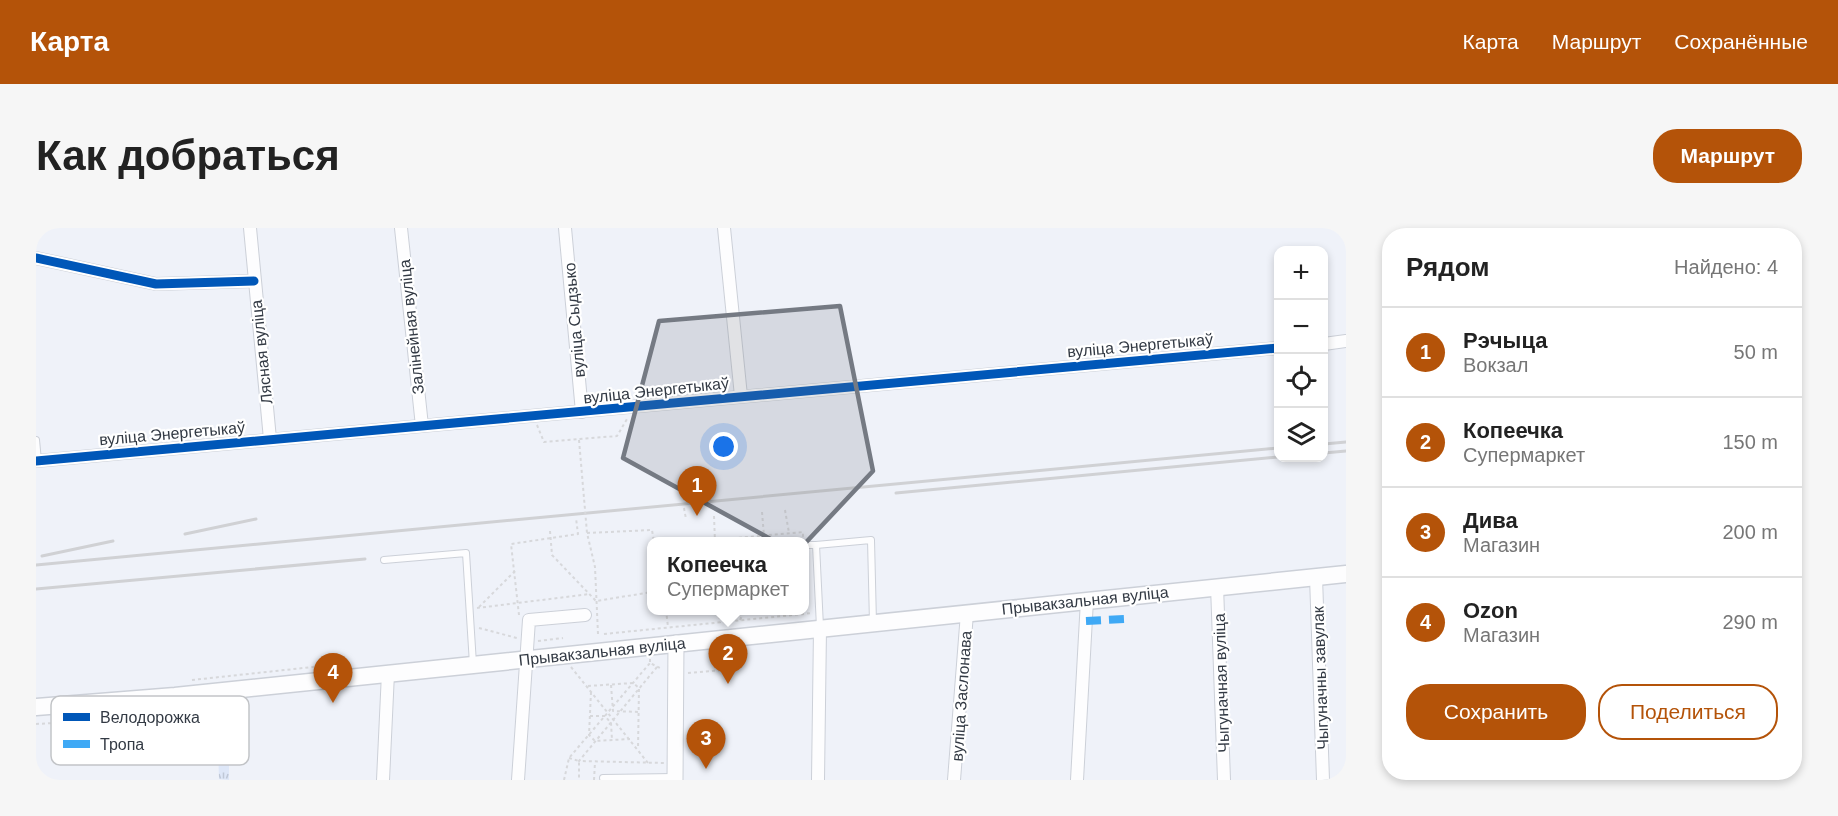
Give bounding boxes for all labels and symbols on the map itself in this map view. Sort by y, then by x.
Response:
street label: Залінейная вуліца [396,258,427,395]
street label: вуліца Сыдзько [561,262,588,378]
street label: Лясная вуліца [248,299,275,405]
street label: вуліца Энергетыкаў [1066,331,1214,360]
street label: вуліца Энергетыкаў [582,374,730,407]
street label: вуліца Энергетыкаў [98,419,246,448]
your location [709,432,738,461]
pin: 1 [678,466,716,516]
street label: Прывакзальная вуліца [1001,583,1169,618]
street label: Чыгуначны завулак [1309,605,1332,750]
street label: Чыгуначная вуліца [1211,613,1232,753]
street label: вуліца Заслонава [948,630,975,762]
street label: Прывакзальная вуліца [518,634,686,669]
pin: 2 [708,634,748,684]
pin: 4 [314,654,352,703]
legend [51,696,249,765]
text: Велодорожка [100,709,200,726]
pin: 3 [686,720,726,769]
text: Тропа [100,736,144,753]

